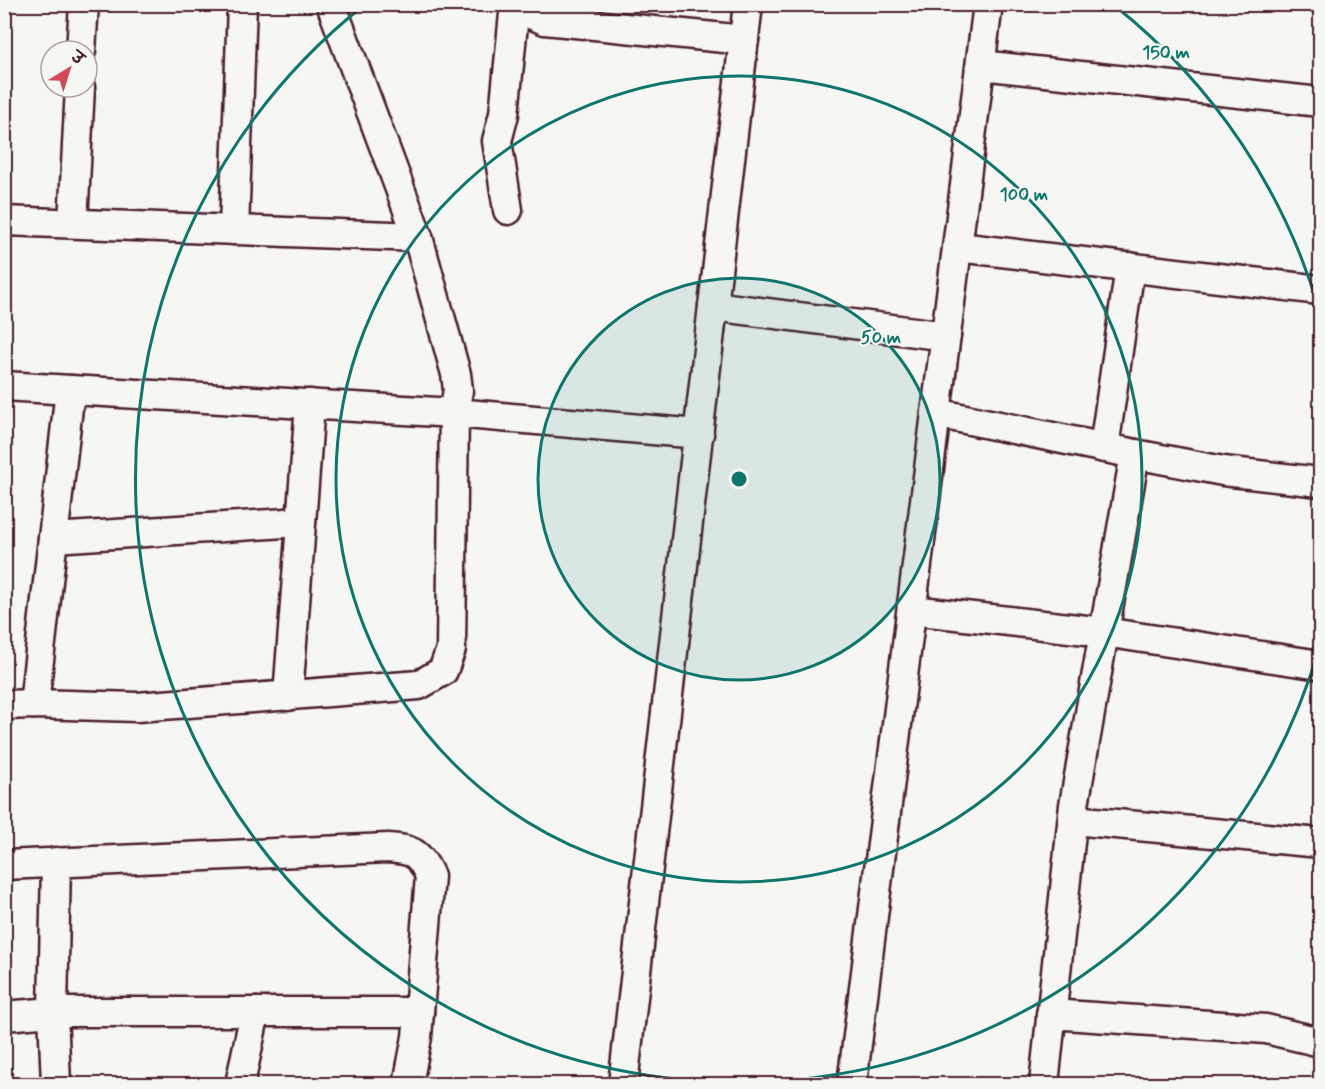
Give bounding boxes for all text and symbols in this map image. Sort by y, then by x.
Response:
north arrow [39,39,99,99]
text: 150 m [1142,41,1190,65]
text: उ [65,46,89,71]
text: 100 m [1000,183,1048,207]
text: 50 m [861,326,901,350]
centre of rings [729,469,749,489]

